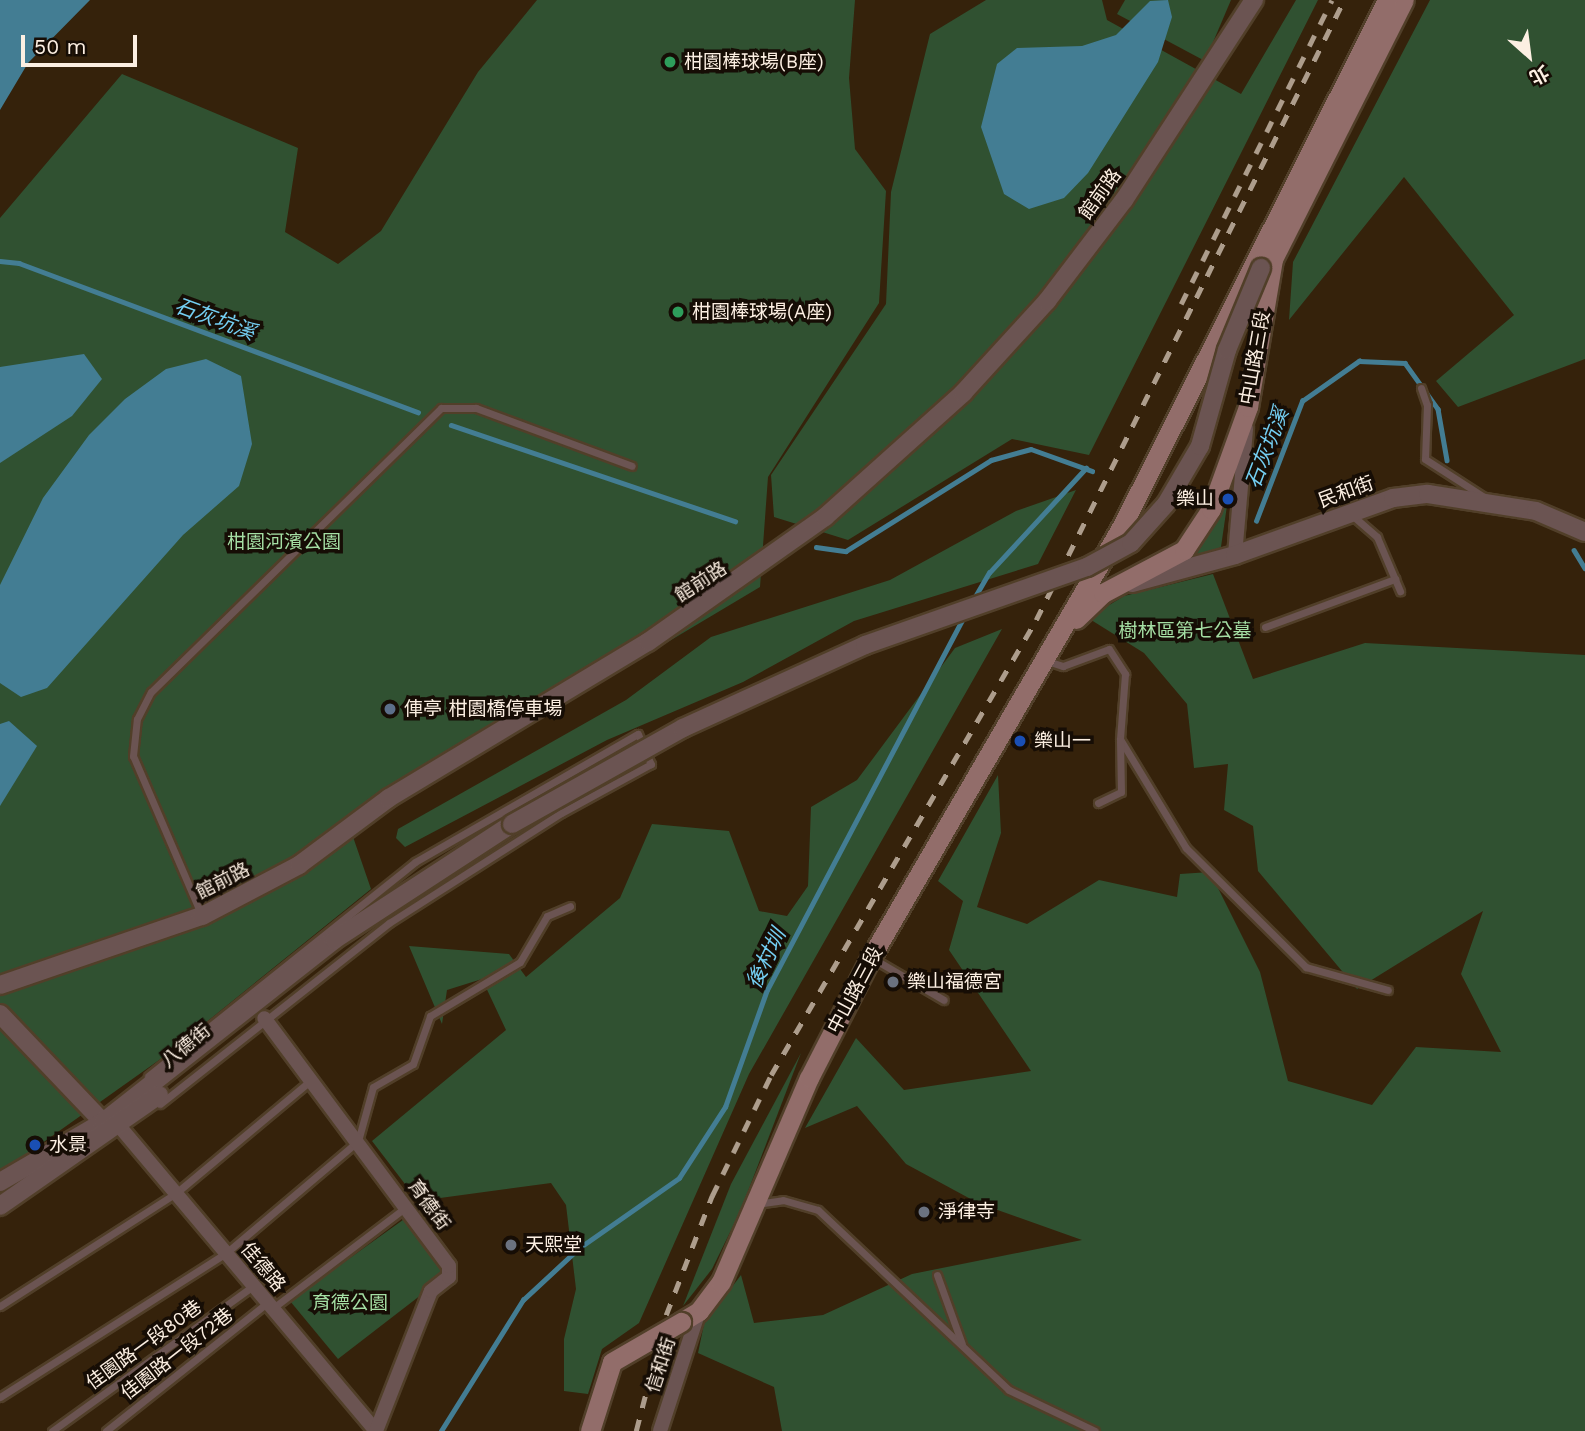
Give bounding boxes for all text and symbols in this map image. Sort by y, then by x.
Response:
scale bar [24,21,140,65]
north arrow [1494,21,1564,91]
text: 50 m [34,34,86,59]
place label: 柑園棒球場(B座) [684,51,823,73]
marker: 柑園棒球場(B座) [662,54,678,70]
text: 北 [1525,60,1553,90]
street label: 館前路 [1074,164,1126,224]
water label: 石灰坑溪 [171,293,259,345]
place label: 柑園棒球場(A座) [692,301,831,323]
marker: 柑園棒球場(A座) [670,304,686,320]
street label: 中山路三段 [1236,309,1274,407]
water label: 石灰坑溪 [1240,404,1294,492]
street label: 民和街 [1315,472,1377,512]
place label: 樂山 [1176,488,1214,510]
marker: 樂山 [1220,491,1236,507]
park label: 柑園河濱公園 [227,531,341,553]
street label: 館前路 [671,557,731,607]
park label: 樹林區第七公墓 [1119,620,1251,642]
place label: 俥亭 柑園橋停車場 [404,698,562,720]
marker: 俥亭 柑園橋停車場 [382,701,398,717]
place label: 樂山一 [1034,730,1091,752]
marker: 樂山一 [1012,733,1028,749]
street label: 館前路 [192,858,254,904]
water label: 後村圳 [741,925,791,993]
street label: 中山路三段 [823,943,887,1037]
place label: 樂山福德宮 [907,971,1002,993]
marker: 樂山福德宮 [885,974,901,990]
street label: 八德街 [157,1019,215,1073]
place label: 水景 [49,1134,87,1156]
marker: 水景 [27,1137,43,1153]
street label: 育德街 [403,1175,455,1235]
place label: 淨律寺 [938,1201,995,1223]
marker: 淨律寺 [916,1204,932,1220]
place label: 天熙堂 [525,1234,582,1256]
marker: 天熙堂 [503,1237,519,1253]
street label: 佳德路 [236,1238,290,1296]
park label: 育德公園 [312,1292,388,1314]
street label: 佳園路一段80巷 [82,1295,206,1395]
street label: 佳園路一段72巷 [117,1303,237,1405]
street label: 信和街 [641,1334,681,1396]

